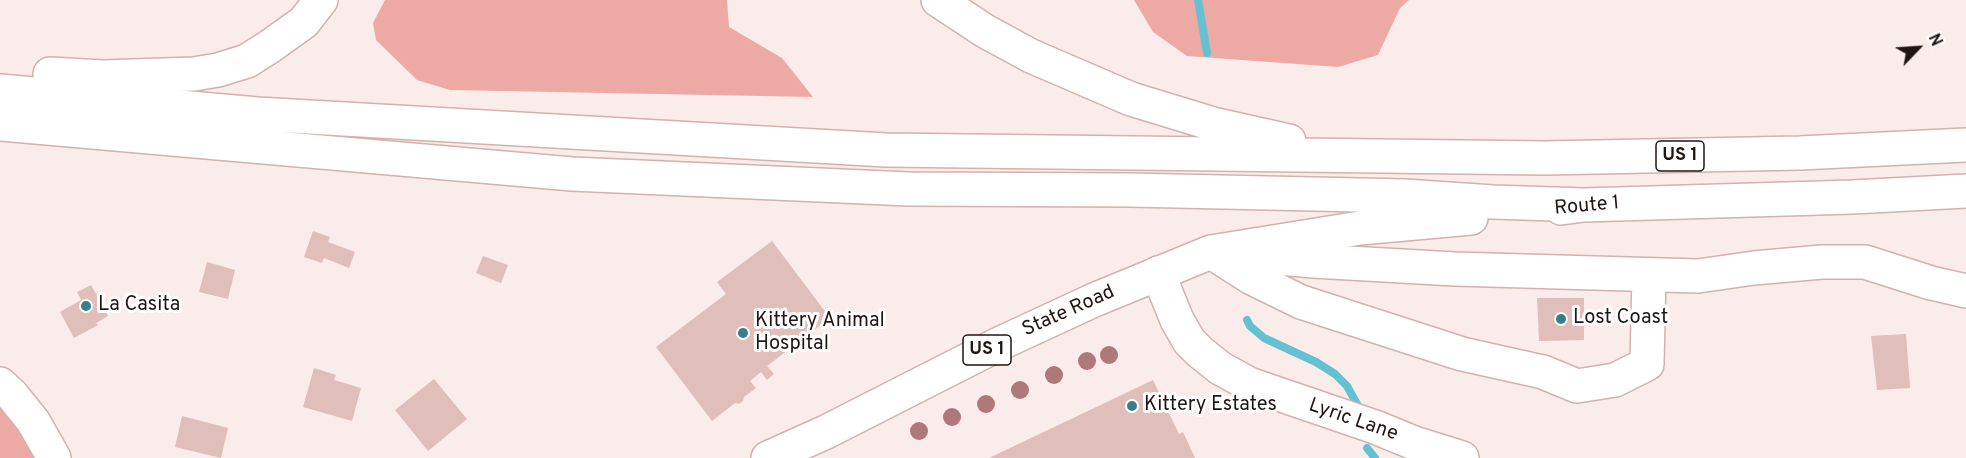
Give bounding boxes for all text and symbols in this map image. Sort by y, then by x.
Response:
north arrow [1888,18,1948,78]
text: N [1923,31,1946,50]
road number: US 1 [1656,141,1704,171]
street label: Route 1 [1553,192,1621,222]
street label: State Road [1019,281,1119,343]
place label: La Casita [98,294,180,318]
marker: La Casita [79,299,93,313]
place label: Lost Coast [1573,307,1668,331]
place label: Kittery Animal Hospital [755,310,885,357]
marker: Lost Coast [1554,312,1568,326]
marker: Kittery Animal Hospital [736,326,750,340]
road number: US 1 [963,335,1011,365]
place label: Kittery Estates [1144,394,1277,418]
street label: Lyric Lane [1305,395,1401,447]
marker: Kittery Estates [1125,399,1139,413]

